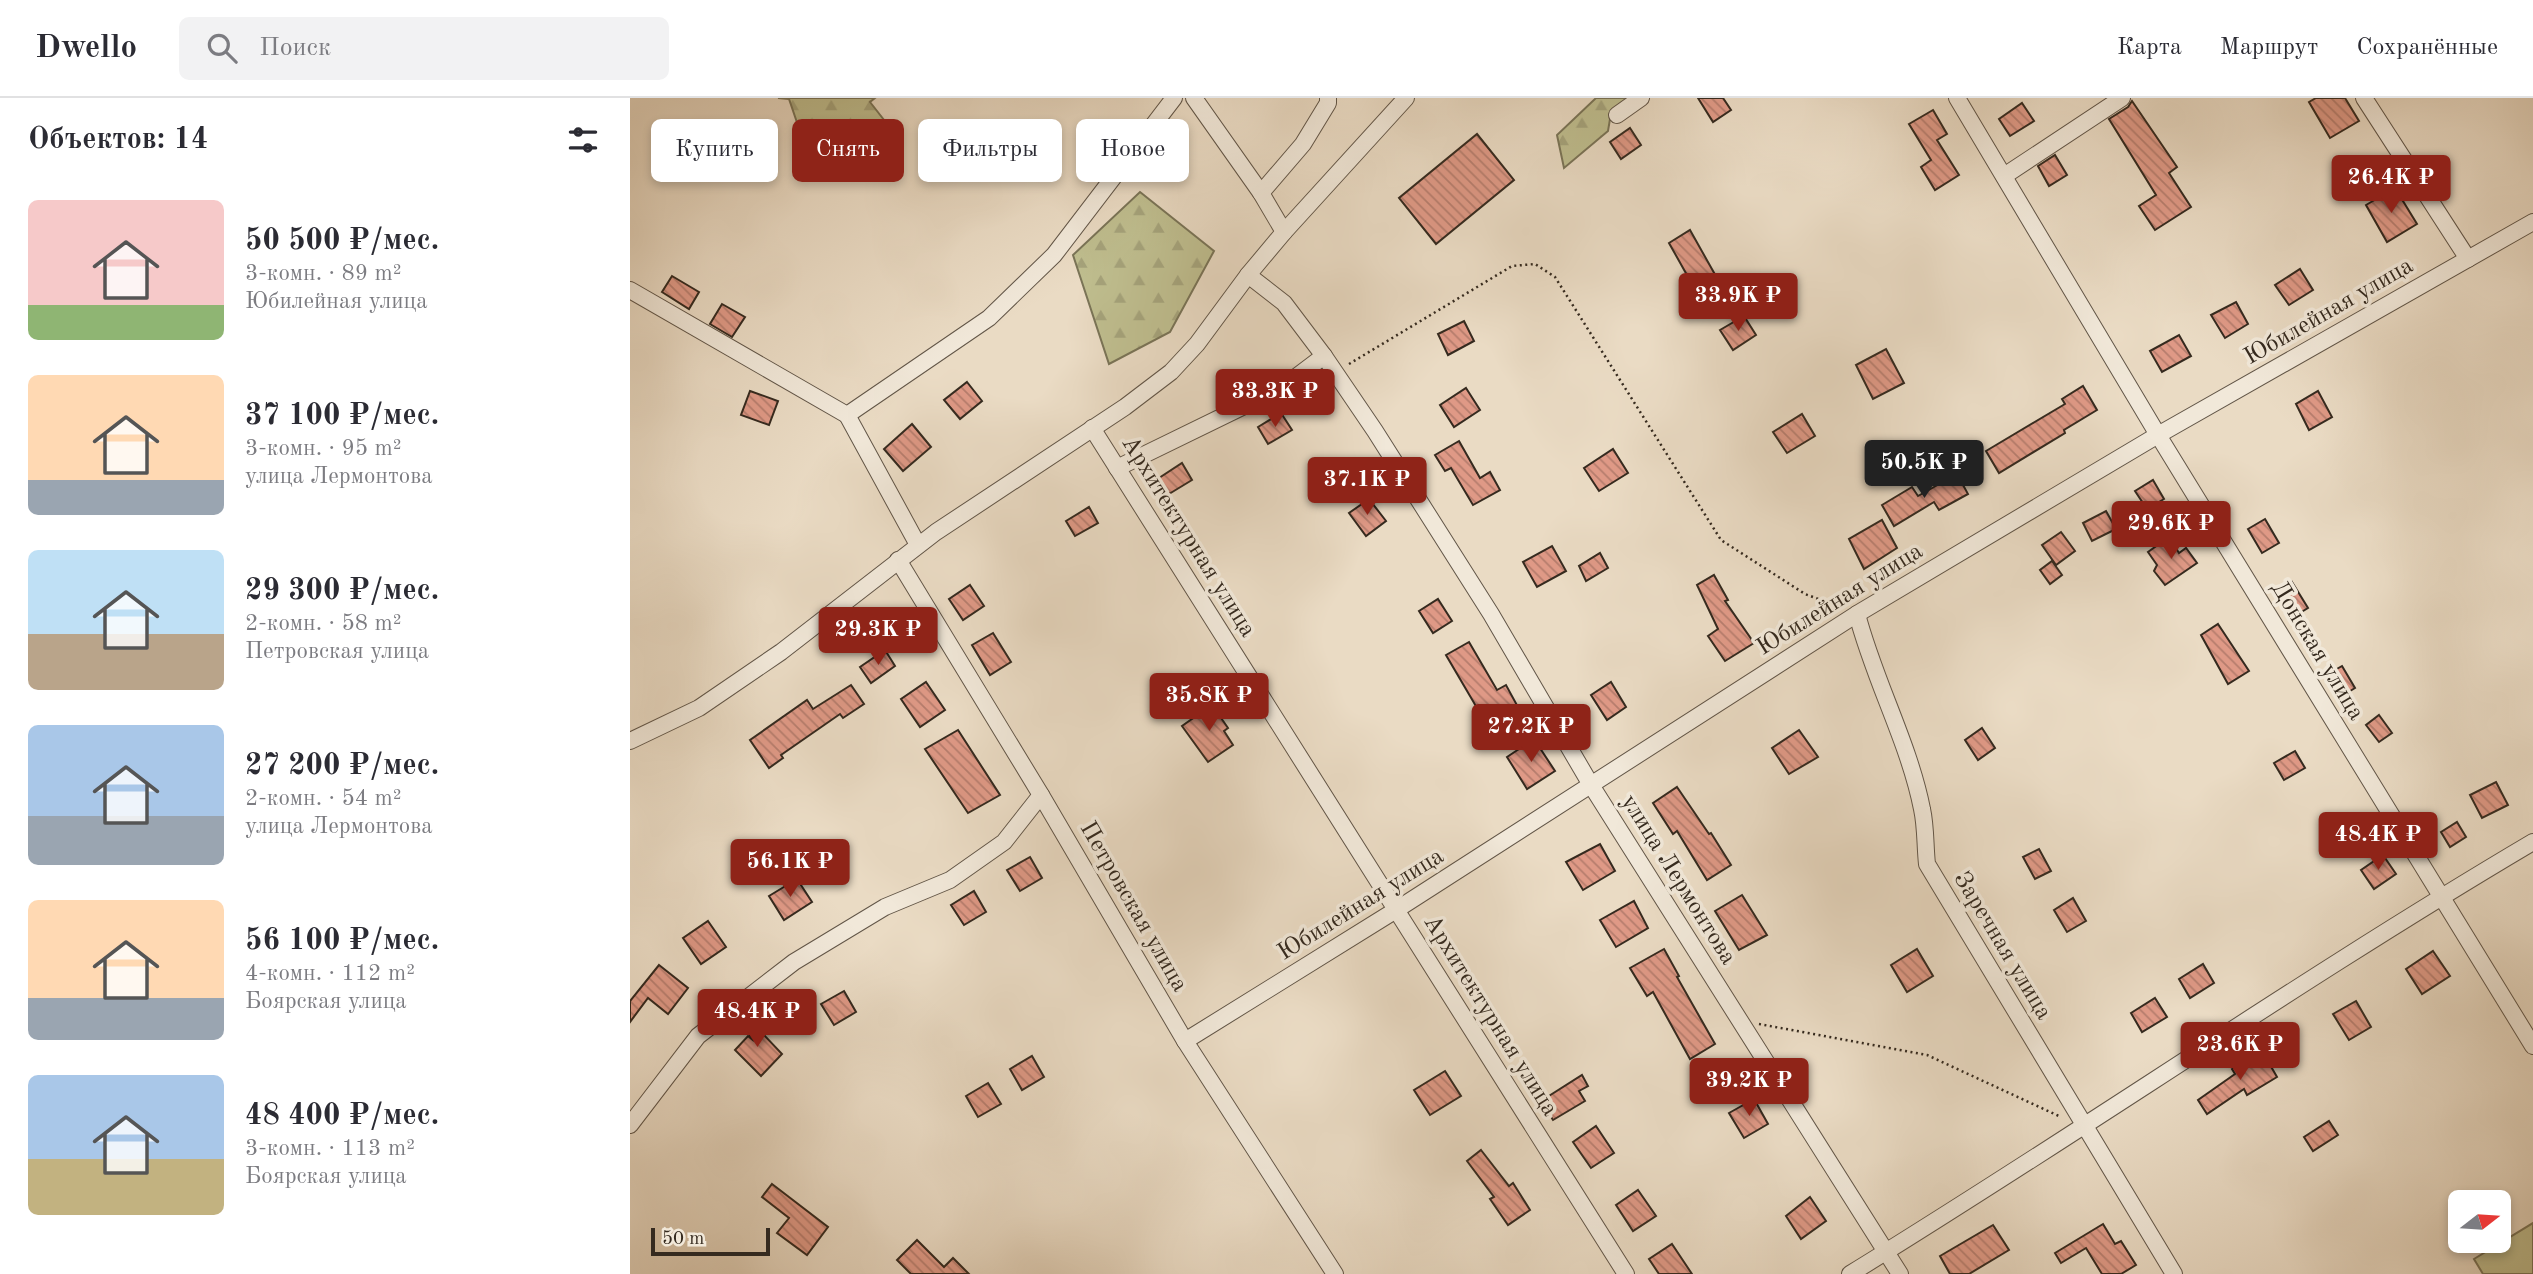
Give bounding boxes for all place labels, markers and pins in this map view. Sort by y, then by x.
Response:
pin: 26.4K ₽ [2326,156,2456,215]
pin: 33.9K ₽ [1673,274,1803,333]
pin: 33.3K ₽ [1210,370,1340,429]
pin: 50.5K ₽ [1859,440,1989,500]
pin: 37.1K ₽ [1302,458,1432,517]
pin: 29.6K ₽ [2106,502,2236,561]
pin: 29.3K ₽ [813,608,943,667]
pin: 35.8K ₽ [1144,674,1274,733]
pin: 27.2K ₽ [1466,704,1596,764]
pin: 48.4K ₽ [2313,812,2443,872]
pin: 56.1K ₽ [725,840,855,899]
pin: 48.4K ₽ [692,990,822,1049]
pin: 23.6K ₽ [2175,1023,2305,1082]
pin: 39.2K ₽ [1684,1058,1814,1118]

